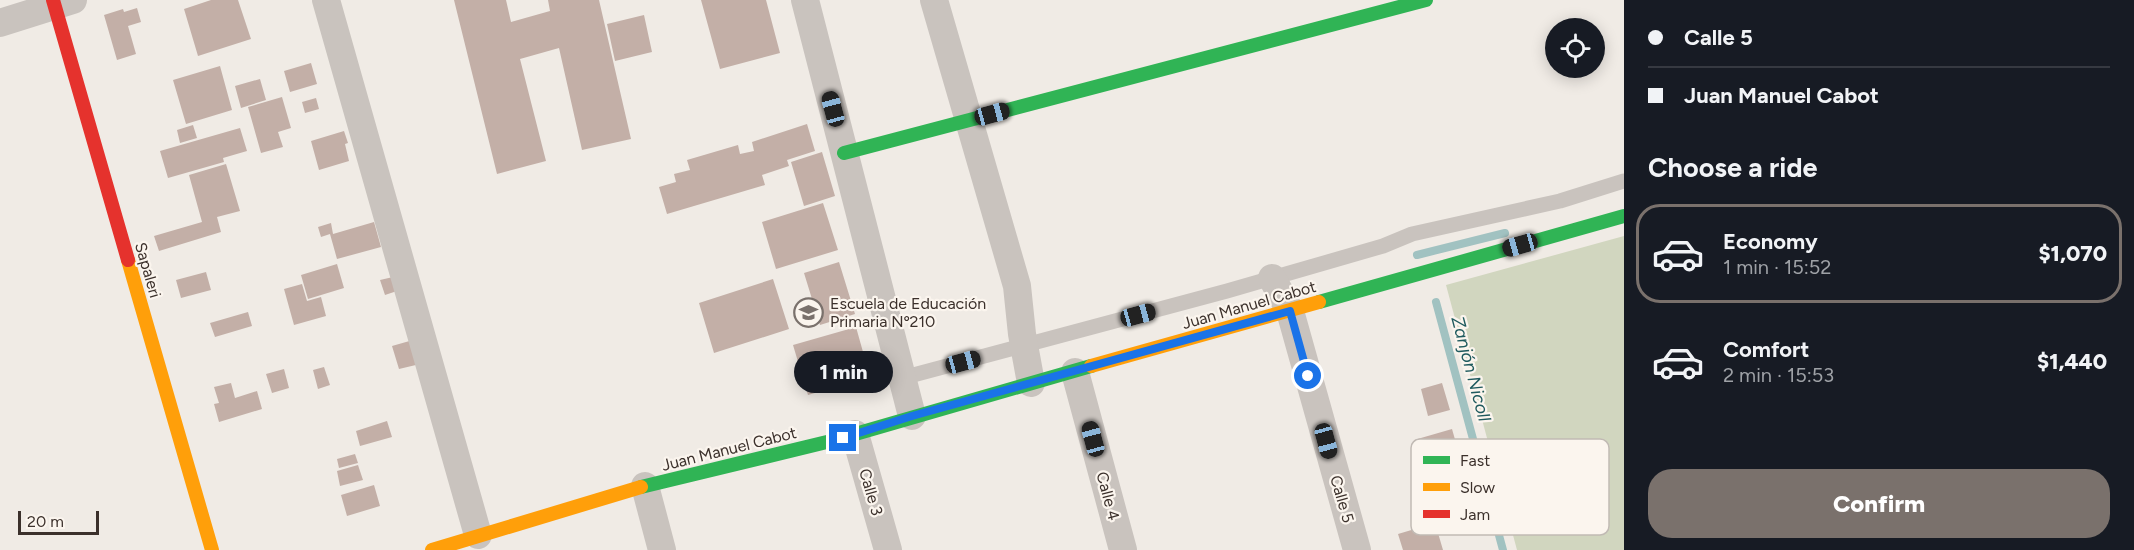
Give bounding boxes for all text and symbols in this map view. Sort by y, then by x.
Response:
map controls [1545,18,1605,78]
button: locate [1545,18,1605,78]
text: Calle 5 [1684,24,1753,51]
text: Juan Manuel Cabot [1684,82,1879,109]
car [820,89,846,129]
car [972,101,1012,127]
text: Choose a ride [1648,151,1817,184]
icon: car [1651,227,1705,281]
text: Economy [1723,228,1818,255]
car [1500,231,1540,259]
street label: Sapaleri [131,240,165,300]
text: $1,070 [2038,240,2107,267]
text: 1 min · 15:52 [1723,255,1831,279]
street label: Juan Manuel Cabot [1180,277,1318,333]
place label: Escuela de Educación Primaria Nº210 [830,294,986,331]
school or university icon: Escuela de Educación Primaria Nº210 [793,296,825,328]
car [1118,302,1158,328]
water label: Zanjón Nicoll [1446,314,1496,425]
icon: car [1651,335,1705,389]
text: Comfort [1723,336,1809,363]
text: $1,440 [2037,348,2107,375]
car [943,349,983,375]
callout: 1 min [794,351,892,393]
text: 1 min [820,360,867,384]
route start [1294,362,1321,389]
text: 2 min · 15:53 [1723,363,1834,387]
car [1080,419,1106,459]
car [1313,421,1339,461]
street label: Juan Manuel Cabot [660,423,798,475]
route end [829,424,856,451]
legend [1411,439,1609,535]
text: Fast [1460,451,1490,470]
street label: Calle 3 [855,466,887,518]
button: Confirm [1648,469,2110,538]
street label: Calle 4 [1092,470,1124,522]
street label: Calle 5 [1326,473,1358,525]
text: Slow [1460,478,1495,497]
text: Jam [1460,505,1490,524]
scale bar [18,508,99,536]
text: 20 m [27,512,64,531]

